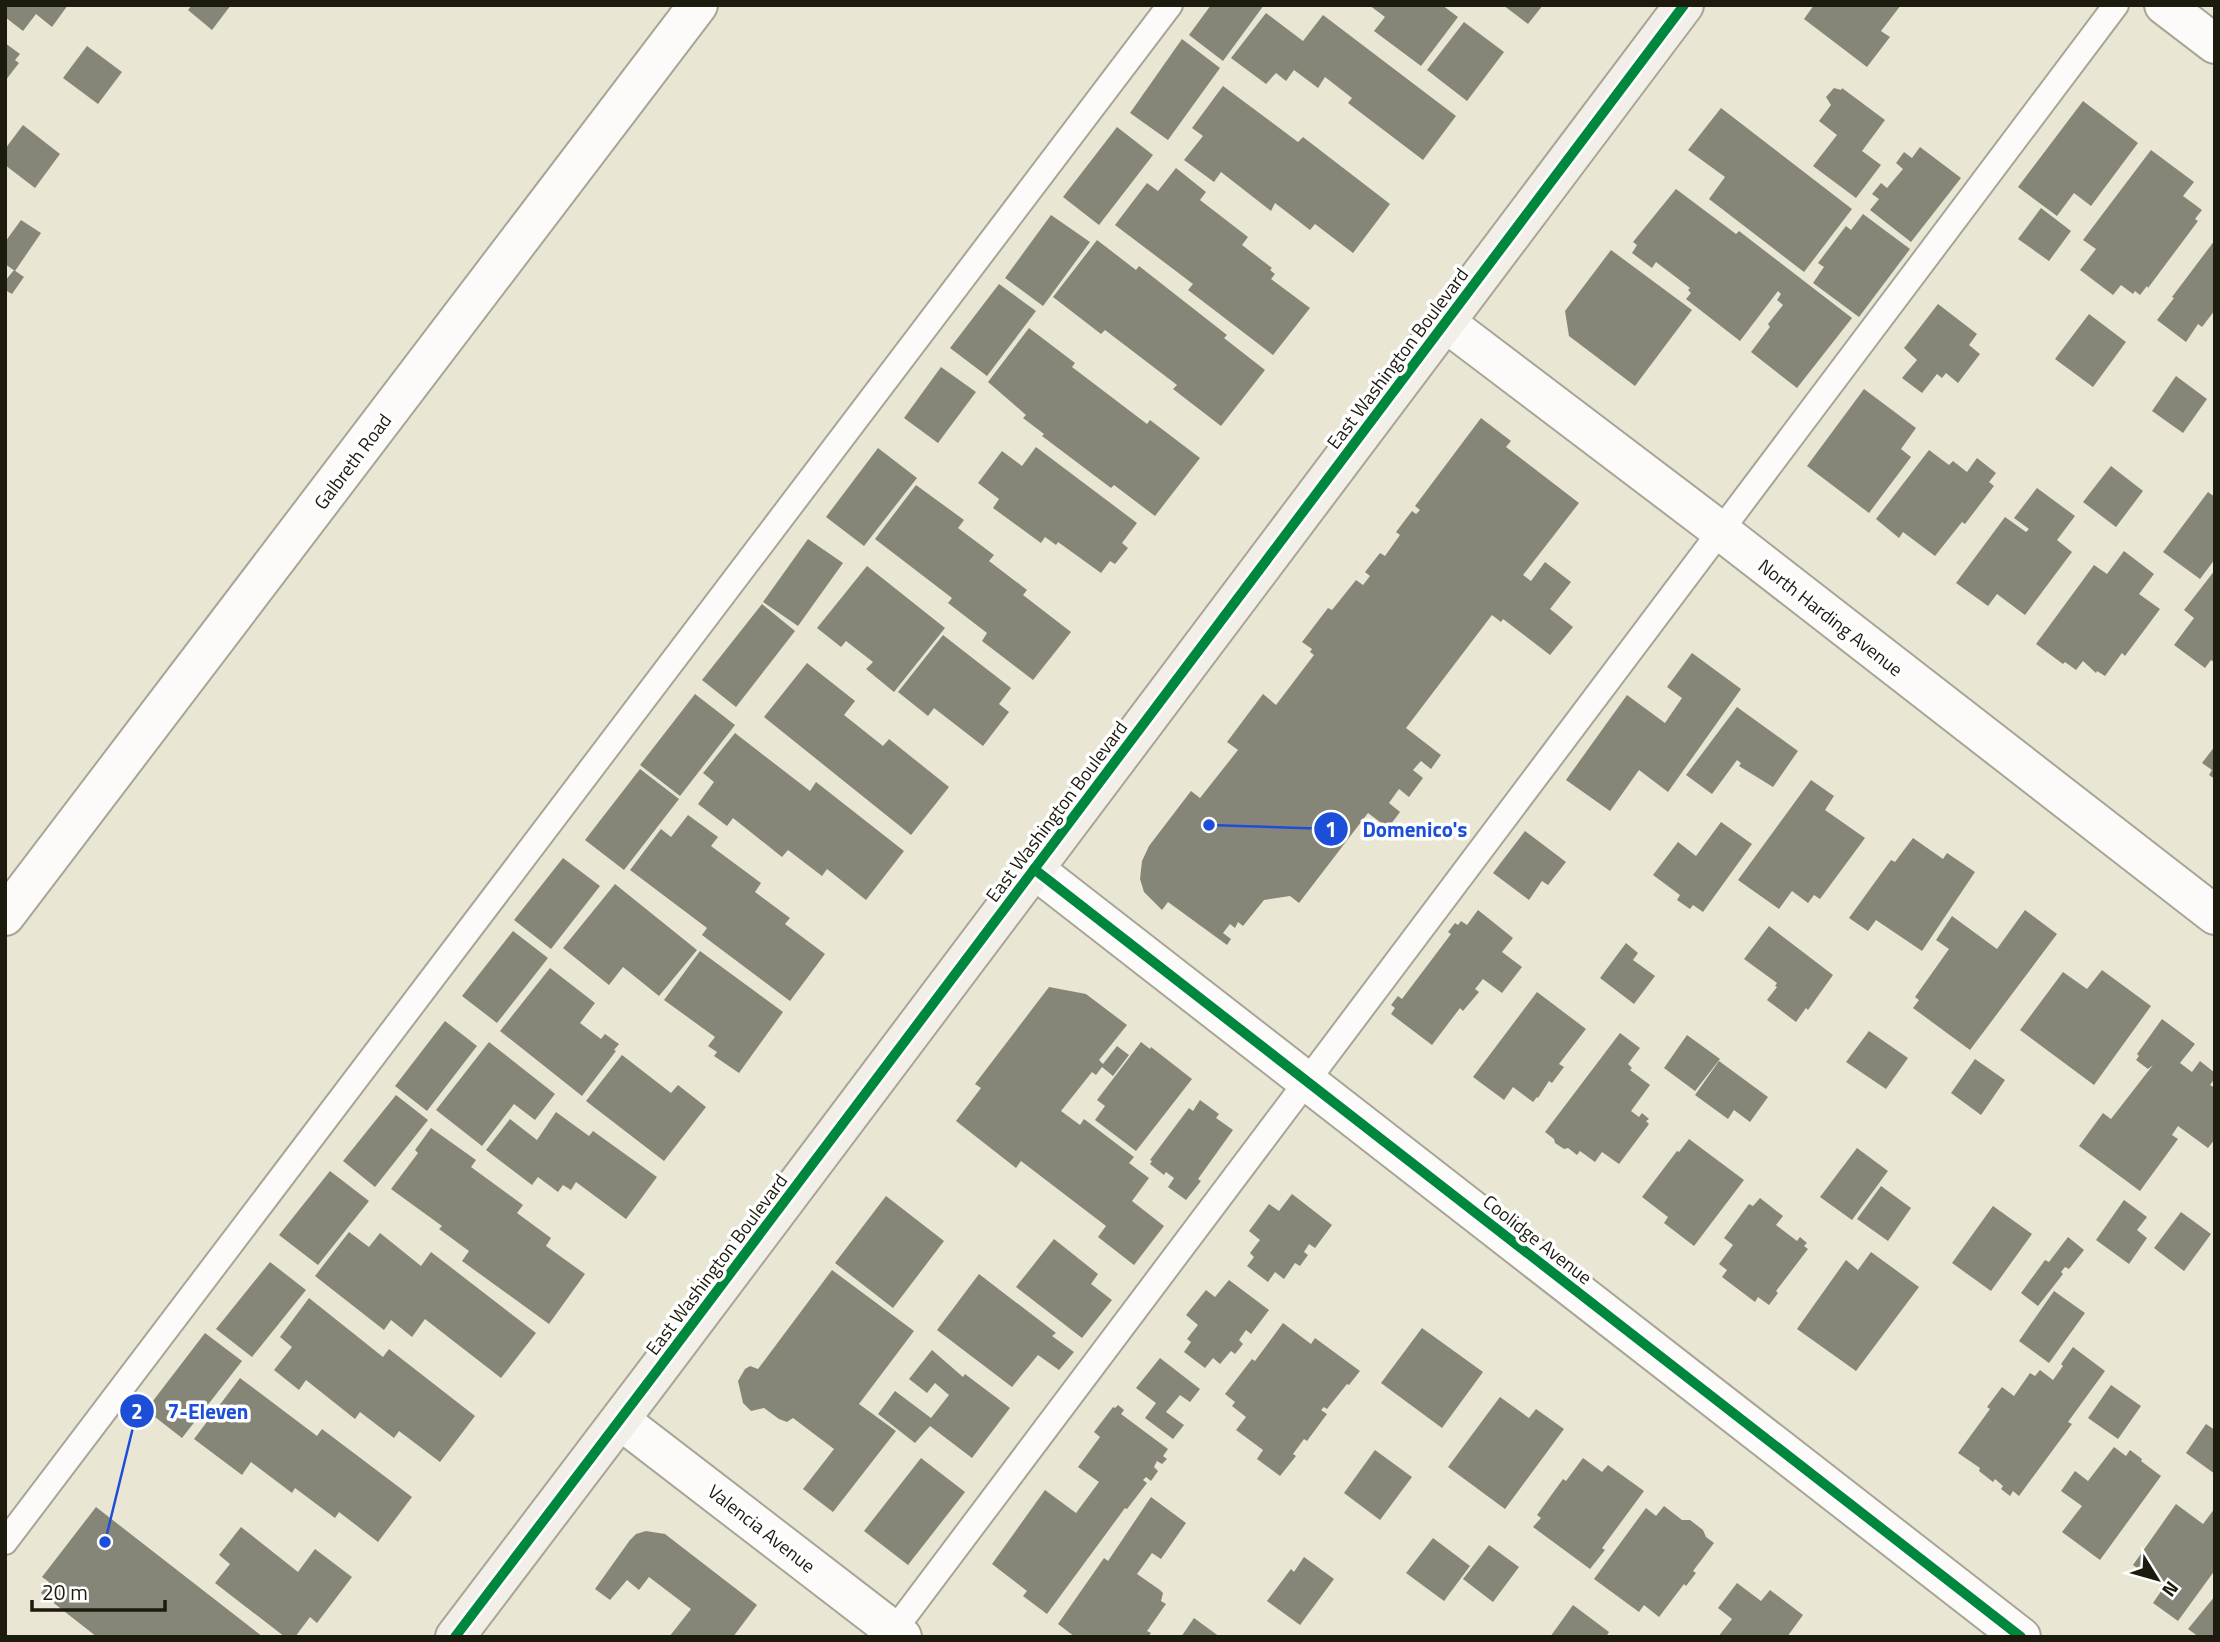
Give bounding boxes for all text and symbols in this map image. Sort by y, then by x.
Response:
street label: East Washington Boulevard [1319,261,1475,455]
street label: Galbreth Road [306,407,398,515]
street label: North Harding Avenue [1752,551,1910,683]
street label: East Washington Boulevard [978,714,1134,908]
callout: Domenico's [1314,808,1482,850]
text: 1 [1325,813,1337,845]
text: Domenico's [1362,813,1468,845]
street label: East Washington Boulevard [638,1167,794,1361]
street label: Coolidge Avenue [1477,1187,1599,1291]
callout: 7-Eleven [119,1390,263,1432]
text: 2 [131,1395,143,1427]
text: 7-Eleven [168,1395,248,1427]
street label: Valencia Avenue [702,1477,822,1579]
north arrow [2122,1544,2192,1614]
scale bar [32,1568,164,1612]
text: 20 m [42,1576,88,1608]
text: N [2155,1576,2187,1604]

